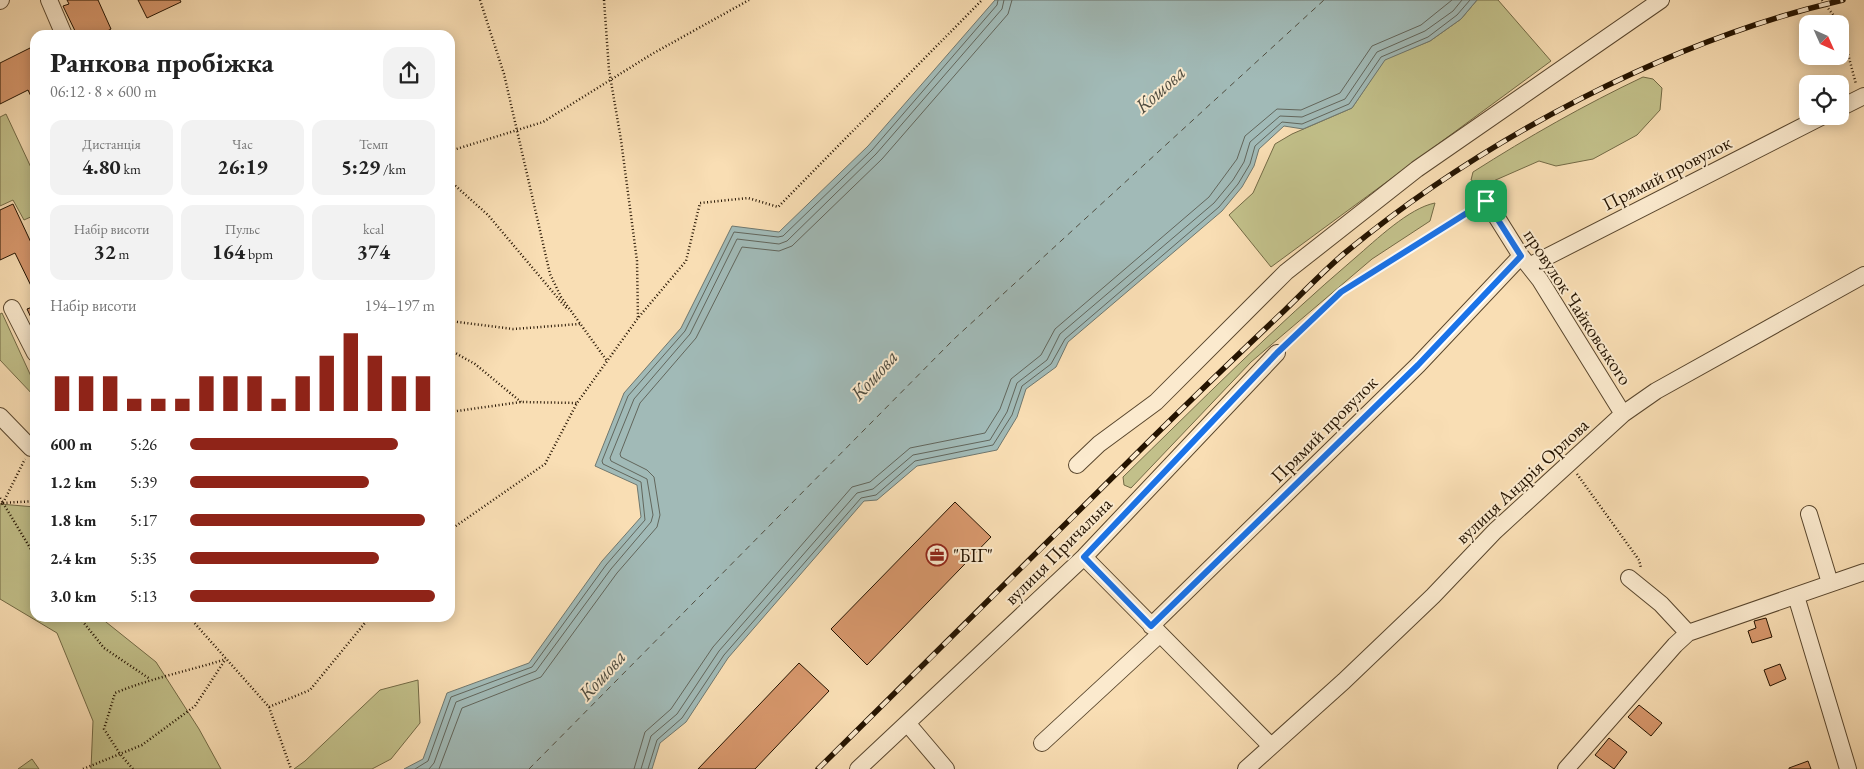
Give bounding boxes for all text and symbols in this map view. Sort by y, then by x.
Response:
north arrow [1799,15,1849,65]
map controls [1799,15,1849,125]
text: Ранкова пробіжка [50,44,274,80]
button: share [383,47,435,99]
water label: Кошова [1128,59,1191,119]
button: locate [1799,75,1849,125]
text: 06:12 · 8 × 600 m [50,81,157,102]
street label: Прямий провулок [1598,130,1736,216]
text: Дистанція [82,135,141,153]
text: Час [232,135,253,153]
text: Темп [359,135,388,153]
text: 4.80 [82,153,121,180]
text: 26:19 [217,153,268,180]
text: 5:29 [341,153,380,180]
text: km [121,160,141,178]
text: /km [380,160,406,178]
pin [1465,180,1507,222]
icon: arrive [1472,187,1500,215]
text: Набір висоти [74,220,149,238]
text: Пульс [225,220,260,238]
text: kcal [363,220,384,238]
street label: провулок Чайковського [1518,224,1638,390]
text: 32 [94,238,116,265]
text: 164 [212,238,245,265]
text: 374 [357,238,390,265]
text: m [116,245,129,263]
text: bpm [245,245,273,263]
text: Набір висоти [50,295,136,316]
text: 194–197 m [364,295,435,316]
water label: Кошова [844,344,904,407]
street label: Прямий провулок [1265,370,1383,488]
street label: вулиця Андрія Орлова [1450,412,1594,549]
text: 600 m [50,434,92,455]
text: 5:26 [130,434,157,455]
text: 1.2 km [50,472,96,493]
text: 5:39 [130,472,157,493]
street label: вулиця Причальна [999,491,1118,610]
text: 1.8 km [50,510,96,531]
text: 5:17 [130,510,157,531]
office icon: "БІГ" [925,543,949,567]
place label: "БІГ" [953,543,993,568]
text: 2.4 km [50,548,96,569]
text: 5:35 [130,548,157,569]
text: 3.0 km [50,586,96,607]
text: 5:13 [130,586,157,607]
water label: Кошова [572,644,632,707]

